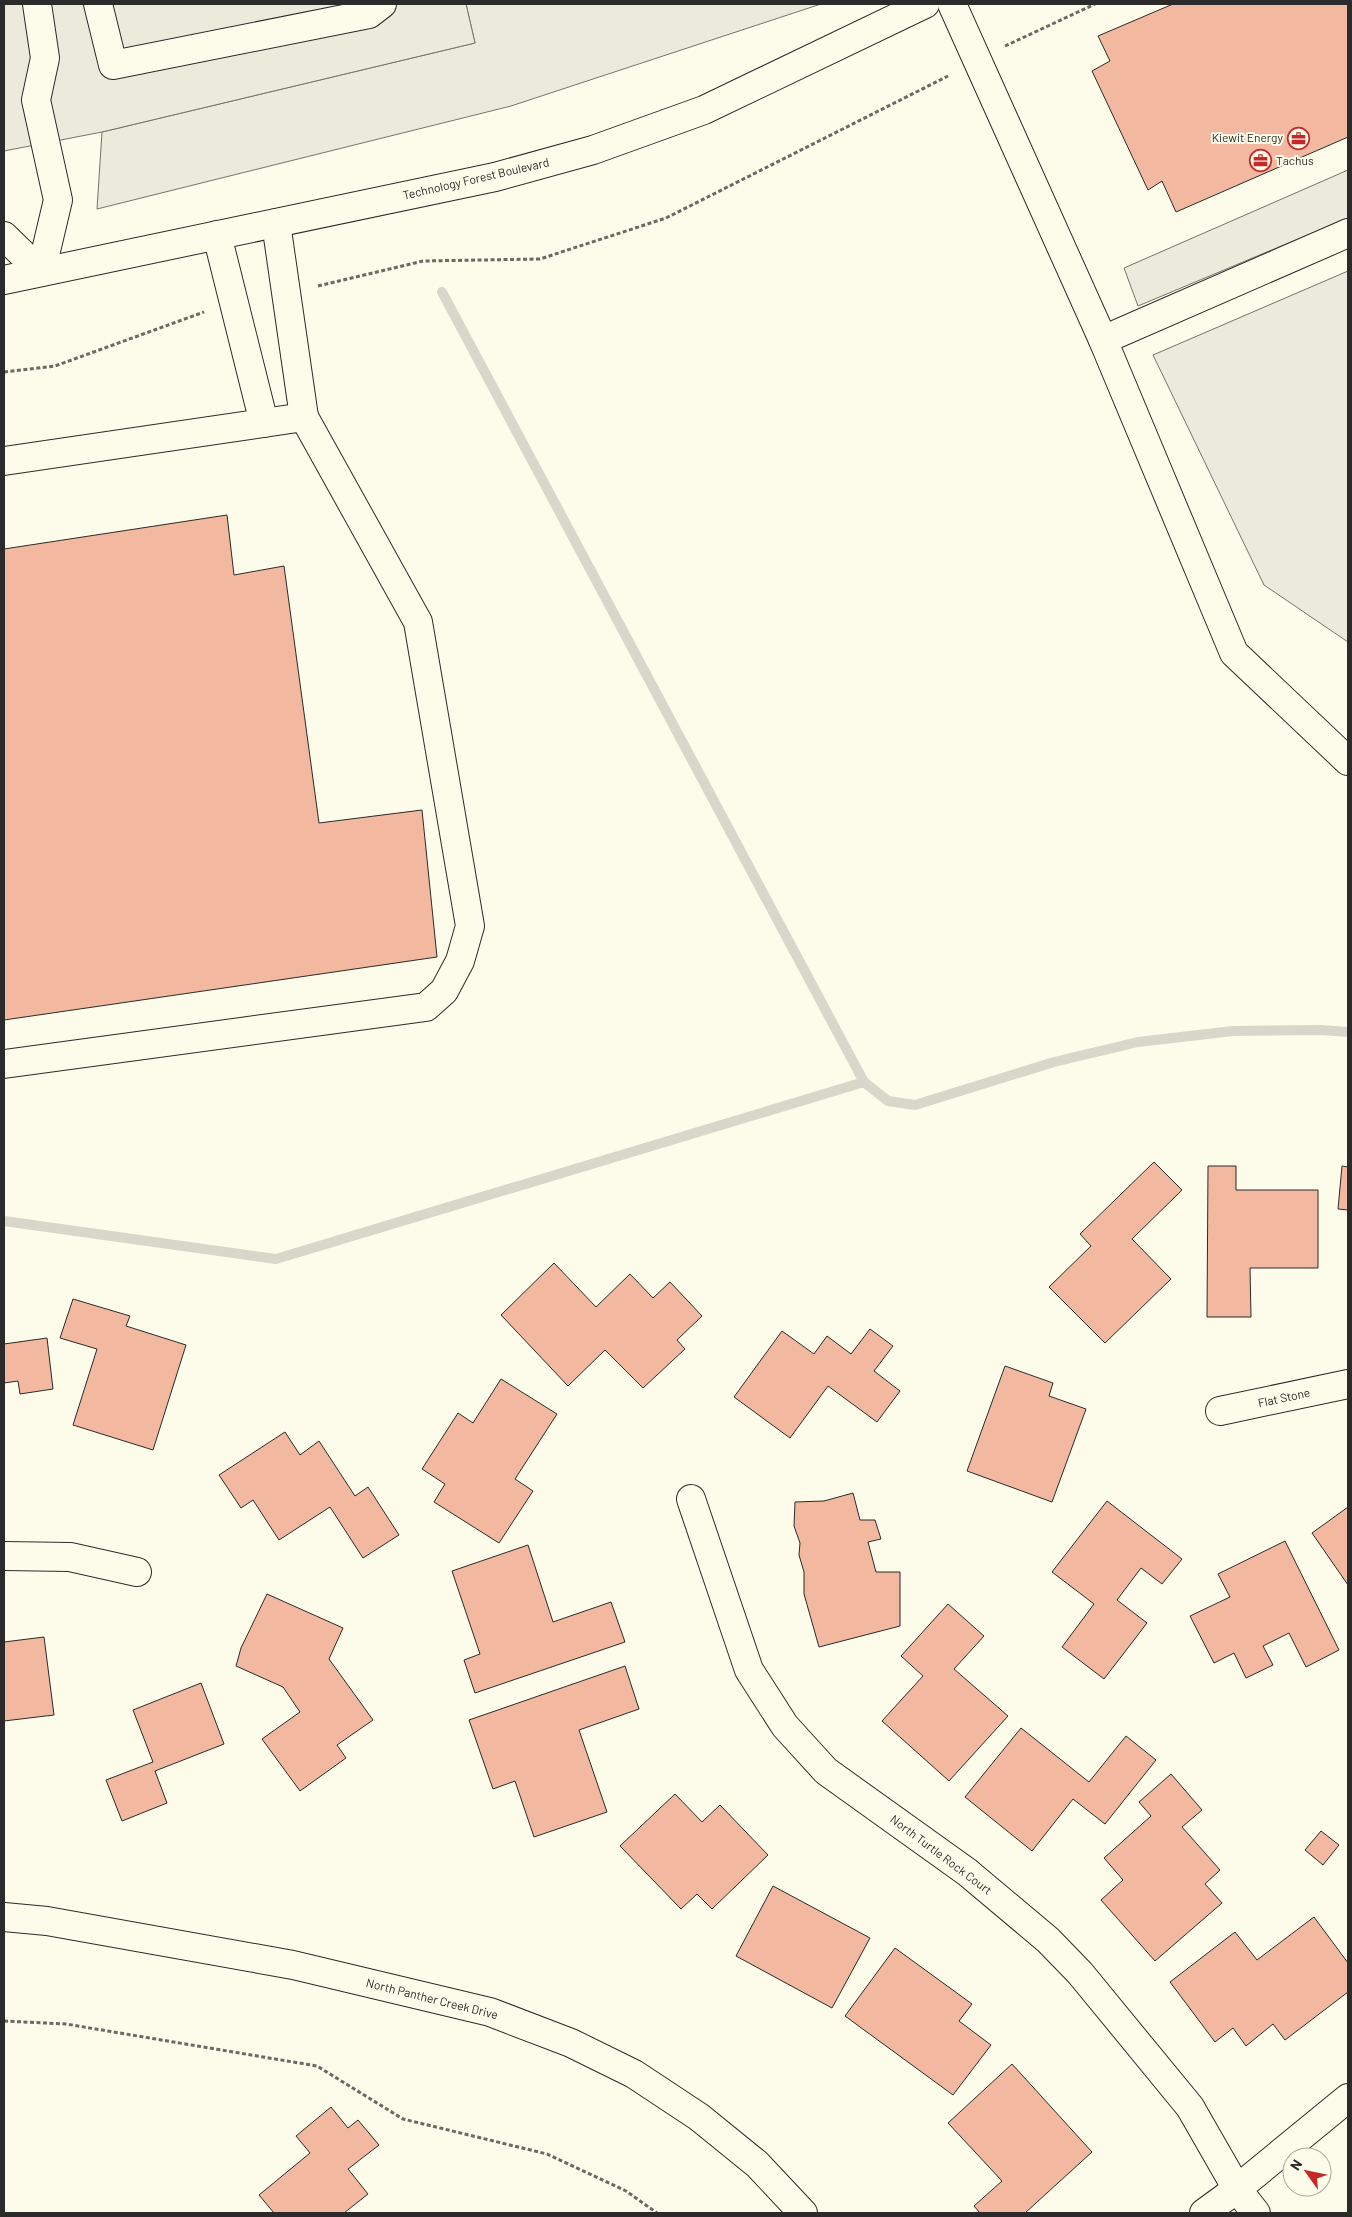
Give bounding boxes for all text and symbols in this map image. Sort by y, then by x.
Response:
office icon: Kiewit Energy [1287,126,1311,150]
place label: Kiewit Energy [1212,130,1283,144]
office icon: Tachus [1248,149,1272,173]
place label: Tachus [1276,153,1314,167]
street label: Technology Forest Boulevard [401,154,550,202]
street label: Flat Stone [1256,1385,1311,1409]
street label: North Turtle Rock Court [888,1812,995,1897]
street label: North Panther Creek Drive [365,1975,500,2021]
north arrow [1282,2147,1332,2197]
text: N [1286,2156,1305,2173]

